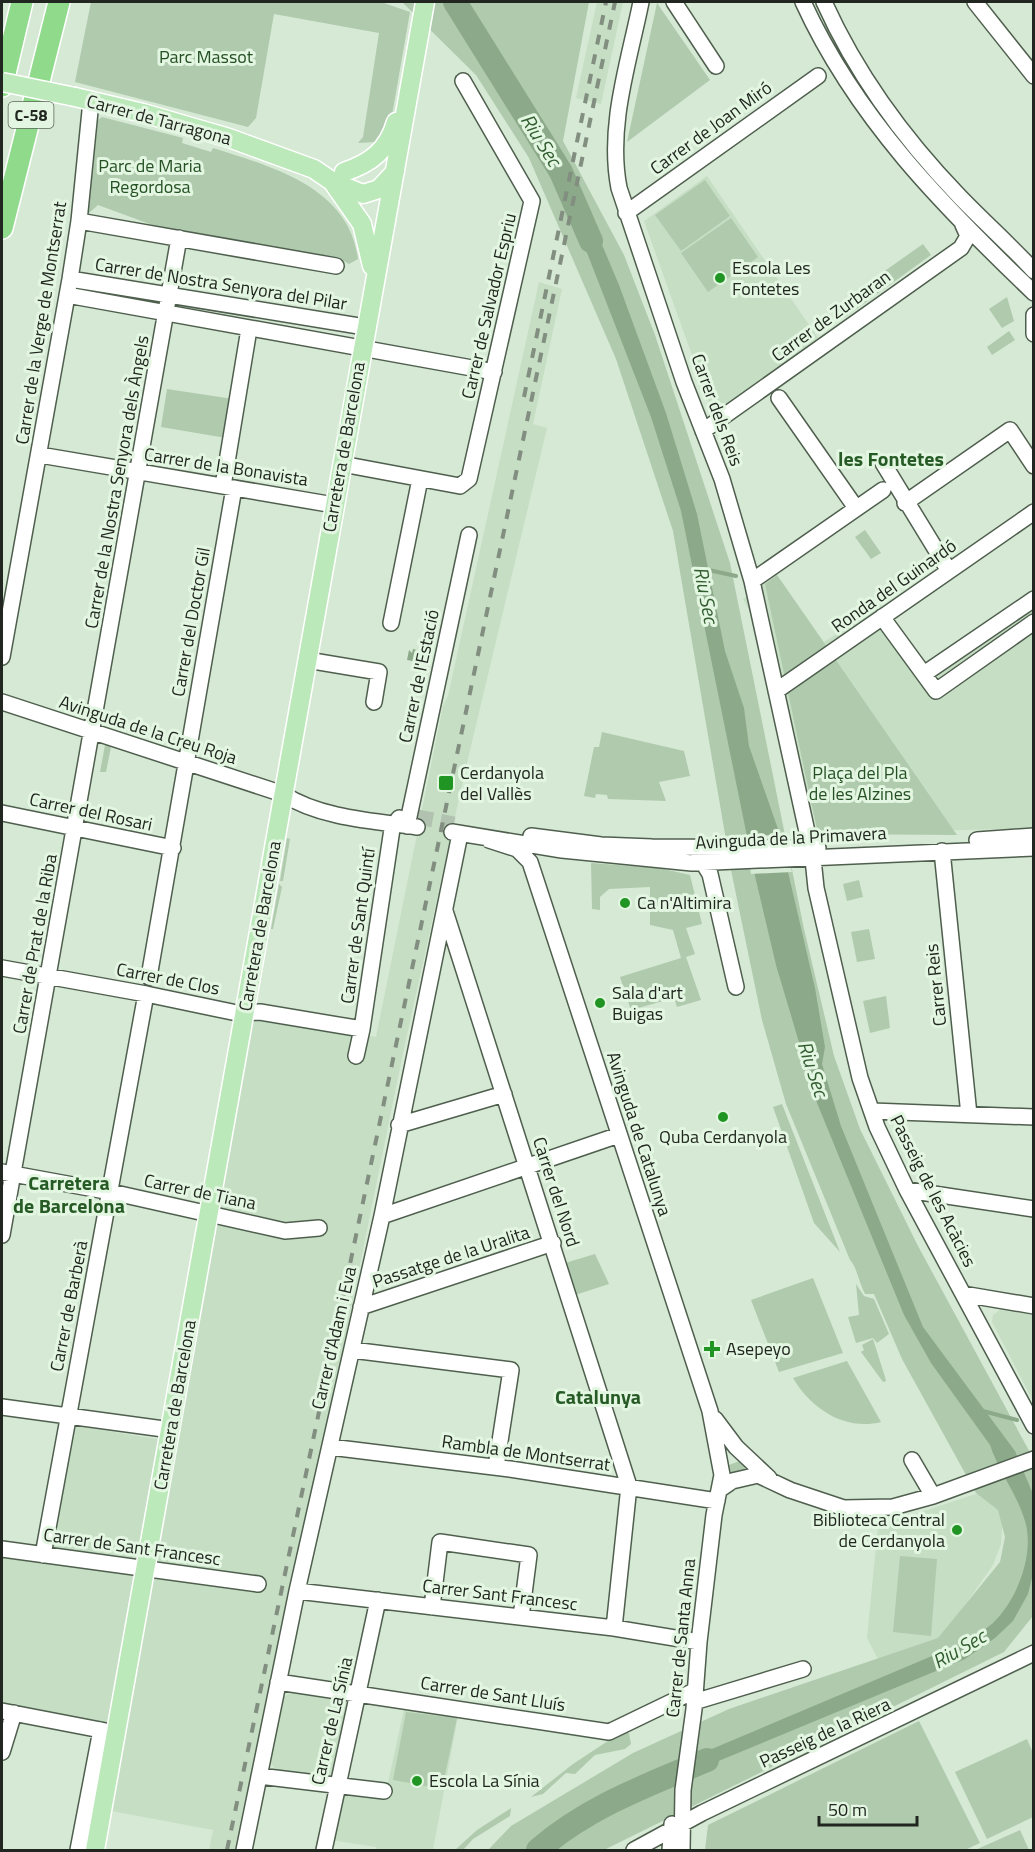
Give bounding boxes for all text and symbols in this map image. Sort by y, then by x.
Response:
park label: Parc Massot [159,43,254,70]
street label: Carrer de Joan Miró [644,74,777,181]
street label: Carrer de Tarragona [84,87,234,152]
road number: C-58 [9,102,54,128]
water label: Riu Sec [513,107,571,174]
park label: Parc de Maria Regordosa [98,152,202,200]
street label: Carrer de la Verge de Montserrat [8,199,73,446]
street label: Carrer de Salvador Espriu [454,210,523,402]
street label: Carrer de Nostra Senyora del Pilar [93,250,349,317]
place label: Escola Les Fontetes [732,254,811,302]
street label: Carrer de Zurbaran [766,263,896,368]
marker: Escola Les Fontetes [713,271,727,285]
street label: Carrer de la Nostra Senyora dels Àngels [77,333,156,631]
street label: Carrer dels Reis [685,350,750,470]
street label: Carretera de Barcelona [315,360,372,534]
street label: Carrer de la Bonavista [142,440,310,493]
district label: les Fontetes [838,443,944,474]
street label: Ronda del Guinardó [826,532,962,639]
street label: Carrer del Doctor Gil [164,545,217,699]
water label: Riu Sec [686,564,728,628]
street label: Carrer de l'Estació [391,607,446,745]
street label: Avinguda de la Creu Roja [56,688,241,771]
place label: Cerdanyola del Vallès [460,759,544,807]
park label: Plaça del Pla de les Alzines [809,759,911,807]
marker: Cerdanyola del Vallès [437,774,455,792]
street label: Carrer del Rosari [27,785,155,838]
street label: Avinguda de la Primavera [695,819,887,856]
street label: Carretera de Barcelona [231,839,288,1013]
street label: Carrer de Sant Quintí [333,844,382,1005]
street label: Carrer de Prat de la Riba [5,852,64,1036]
place label: Ca n'Altimira [637,889,732,916]
marker: Ca n'Altimira [618,896,632,910]
street label: Carrer Reis [918,943,953,1028]
street label: Carrer de Clos [114,955,222,1002]
place label: Sala d'art Buigas [612,979,683,1027]
marker: Sala d'art Buigas [593,996,607,1010]
water label: Riu Sec [790,1037,838,1103]
street label: Avinguda de Catalunya [600,1048,679,1220]
marker: Quba Cerdanyola [716,1110,730,1124]
street label: Passeig de les Acàcies [883,1110,983,1272]
place label: Quba Cerdanyola [659,1123,787,1150]
street label: Carrer del Nord [526,1133,587,1250]
street label: Carrer de Tiana [142,1166,259,1217]
district label: Carretera de Barcelona [13,1167,125,1221]
street label: Passatge de la Uralita [369,1218,533,1295]
street label: Carrer de Barberà [43,1238,94,1374]
street label: Carrer d'Adam i Eva [304,1264,363,1412]
street label: Carretera de Barcelona [146,1318,203,1492]
place label: Asepeyo [726,1335,791,1362]
marker: Asepeyo [703,1340,721,1358]
district label: Catalunya [555,1381,641,1412]
street label: Rambla de Montserrat [440,1427,613,1478]
place label: Biblioteca Central de Cerdanyola [813,1506,945,1554]
street label: Carrer de Sant Francesc [42,1521,223,1572]
marker: Biblioteca Central de Cerdanyola [950,1523,964,1537]
street label: Carrer de Santa Anna [659,1557,702,1719]
street label: Carrer Sant Francesc [421,1572,579,1617]
water label: Riu Sec [926,1620,993,1676]
street label: Carrer de La Sínia [304,1654,359,1788]
street label: Carrer de Sant Lluís [419,1669,567,1718]
street label: Passeig de la Riera [755,1690,895,1775]
place label: Escola La Sínia [429,1767,540,1794]
marker: Escola La Sínia [410,1774,424,1788]
scale bar [819,1789,916,1827]
text: 50 m [828,1796,867,1823]

